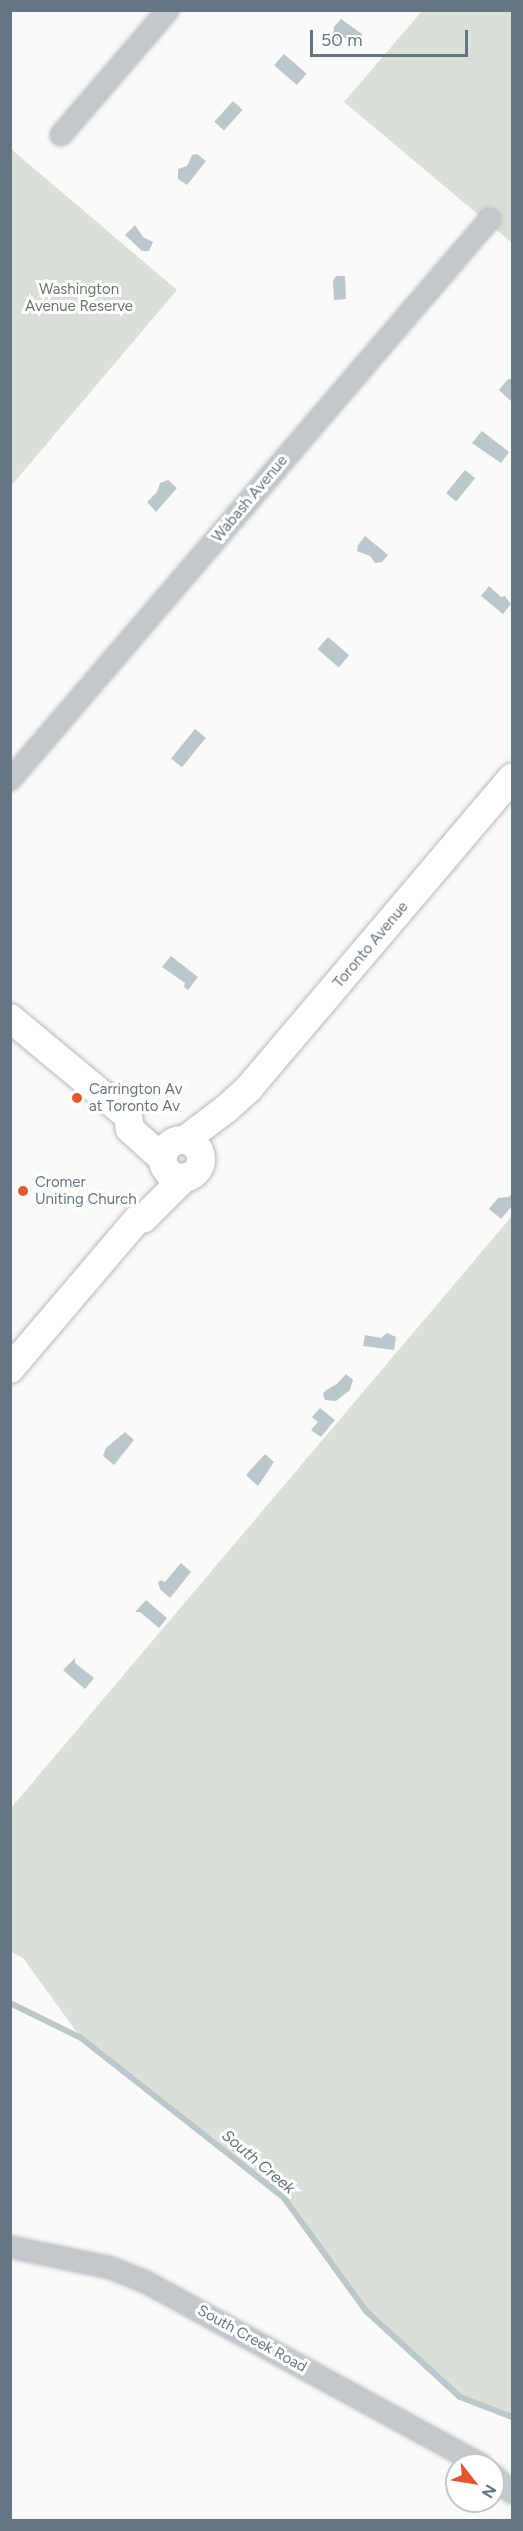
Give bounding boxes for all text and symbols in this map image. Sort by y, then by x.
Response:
scale bar [313,18,470,56]
text: 50 m [321,29,363,51]
park label: Washington Avenue Reserve [25,280,133,315]
street label: Wabash Avenue [209,452,291,546]
street label: Toronto Avenue [330,898,412,992]
place label: Carrington Av at Toronto Av [89,1080,182,1115]
marker: Carrington Av at Toronto Av [70,1091,84,1105]
place label: Cromer Uniting Church [35,1173,137,1208]
marker: Cromer Uniting Church [16,1184,30,1198]
water label: South Creek [218,2126,298,2198]
street label: South Creek Road [194,2302,310,2376]
north arrow [445,2453,505,2513]
text: N [478,2481,500,2502]

